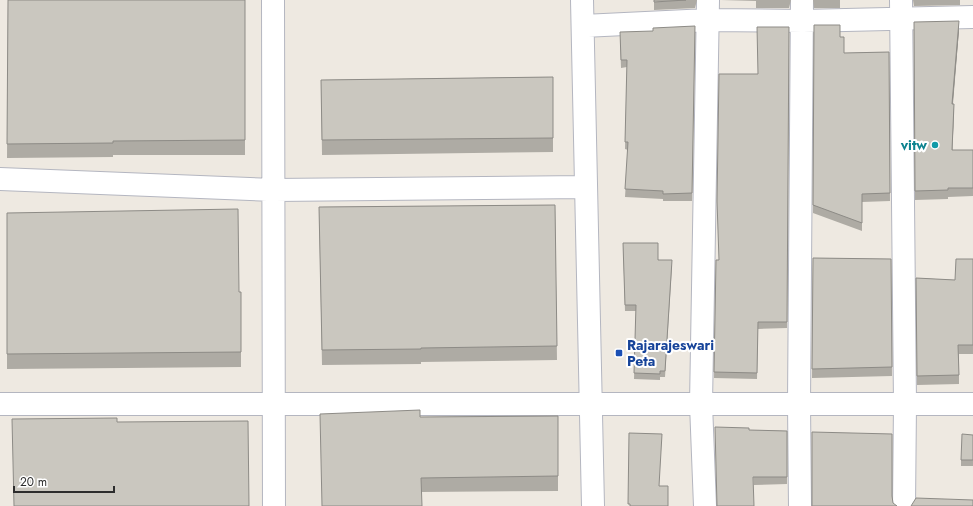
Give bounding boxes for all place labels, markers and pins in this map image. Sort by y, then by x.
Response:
place label: vitw [900,135,927,155]
marker: vitw [930,140,940,150]
place label: Rajarajeswari Peta [627,335,714,371]
marker: Rajarajeswari Peta [614,348,624,358]

